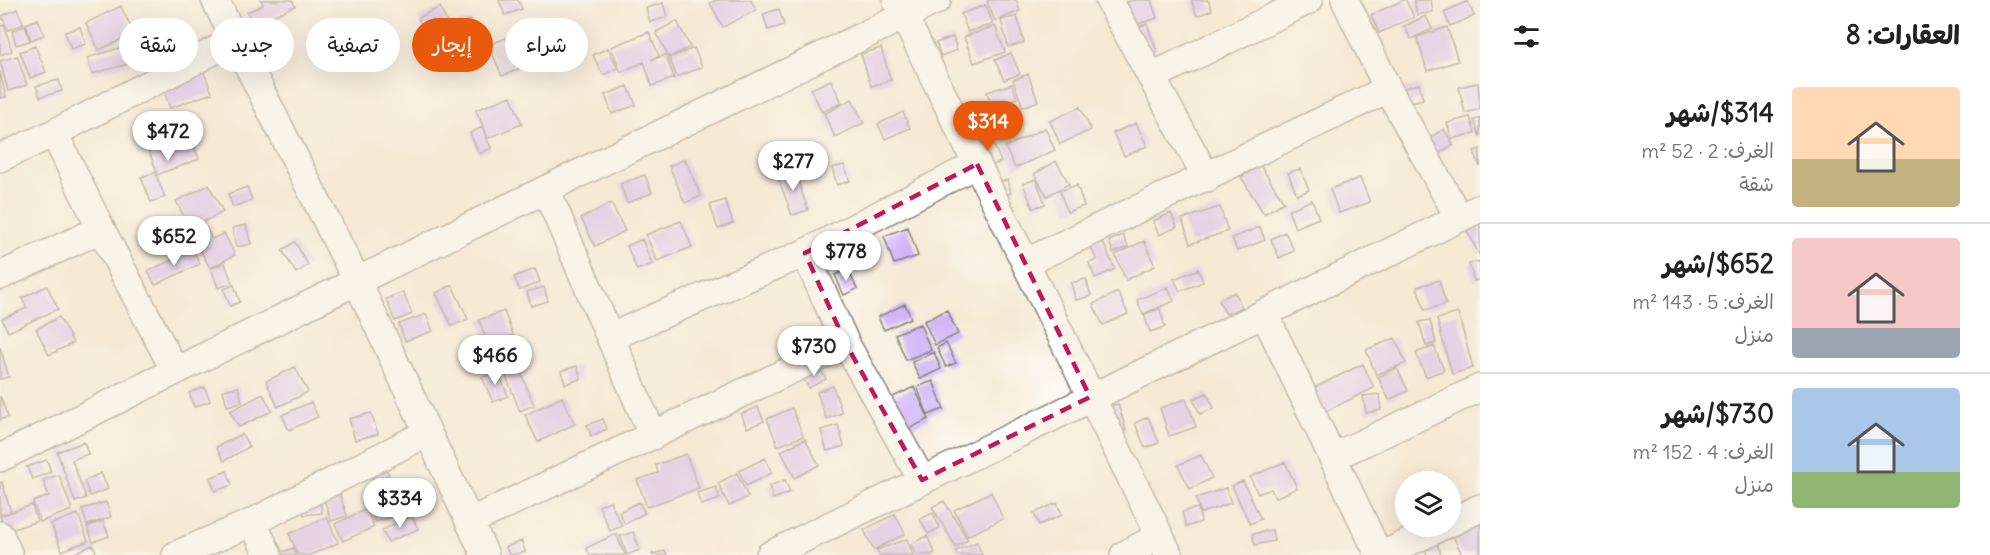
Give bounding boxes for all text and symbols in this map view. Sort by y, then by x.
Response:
chip: شقة [119,18,198,72]
chip: جديد [210,18,294,72]
chip: تصفية [306,18,400,72]
chip: إيجار [412,18,493,72]
chip: شراء [505,18,588,72]
text: العقارات: 8 [1846,18,1960,51]
icon: filters [1510,20,1543,53]
text: $314/شهر [1667,96,1774,129]
pin: $314 [952,101,1024,152]
text: $314 [967,108,1009,133]
pin: $472 [132,111,204,162]
icon: home [1840,111,1912,183]
text: $472 [146,118,190,143]
text: الغرف: 2 · 52 m² [1641,138,1774,163]
pin: $277 [757,141,829,192]
text: $277 [772,148,814,173]
text: شقة [1739,171,1774,196]
pin: $652 [138,216,210,267]
text: $652 [151,223,197,248]
pin: $778 [810,231,882,282]
text: $778 [825,238,867,263]
text: $652/شهر [1663,247,1774,280]
icon: home [1840,262,1912,334]
text: الغرف: 5 · 143 m² [1632,289,1774,314]
text: منزل [1735,322,1774,347]
pin: $730 [778,326,850,377]
text: $730 [791,333,837,358]
pin: $466 [459,335,531,386]
text: $466 [472,342,518,367]
text: $730/شهر [1662,397,1774,430]
icon: home [1840,412,1912,484]
text: الغرف: 4 · 152 m² [1633,439,1774,464]
map controls [1395,471,1461,537]
button: layers [1395,471,1461,537]
text: منزل [1735,472,1774,497]
pin: $334 [364,478,436,529]
text: $334 [377,485,423,510]

